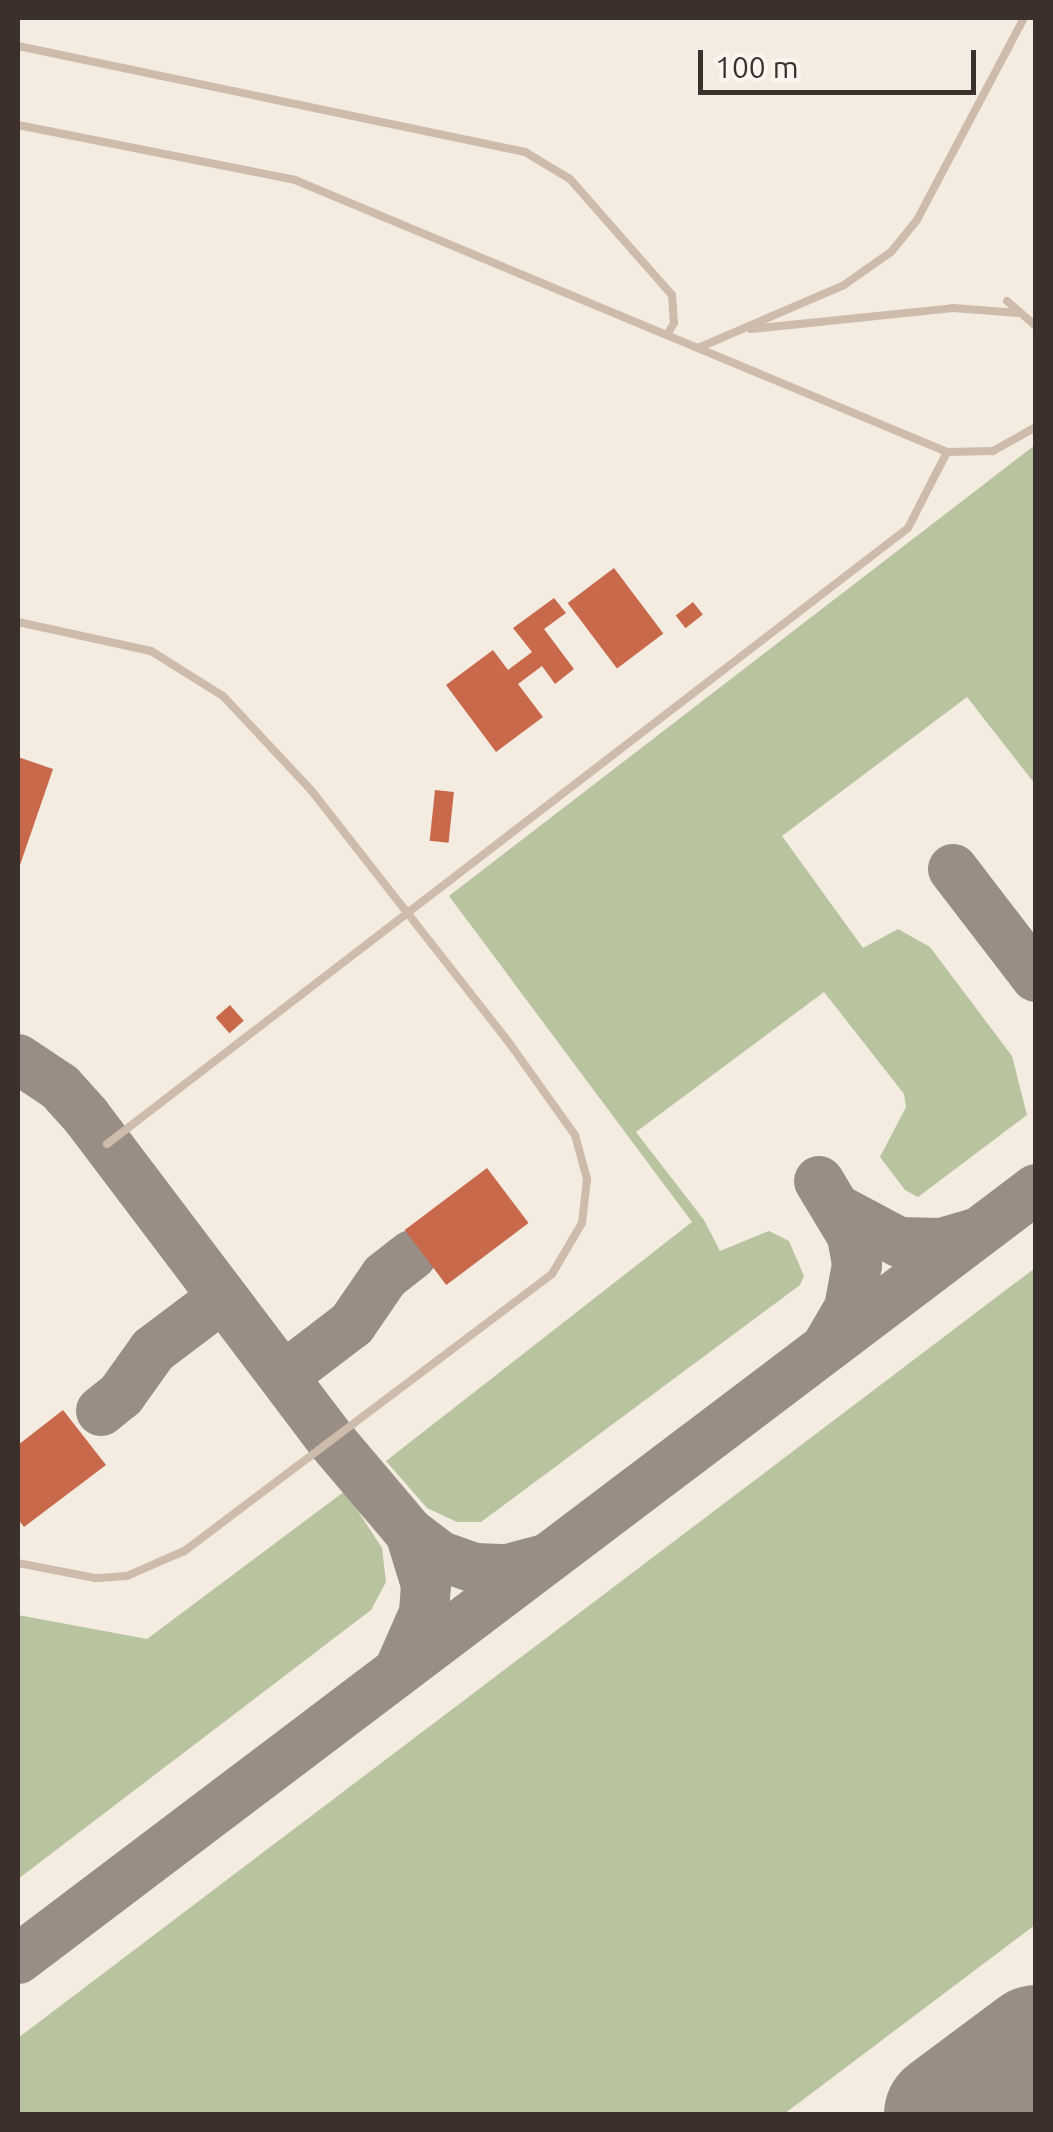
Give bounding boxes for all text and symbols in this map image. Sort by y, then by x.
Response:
scale bar [703,30,980,92]
text: 100 m [715,50,799,84]

